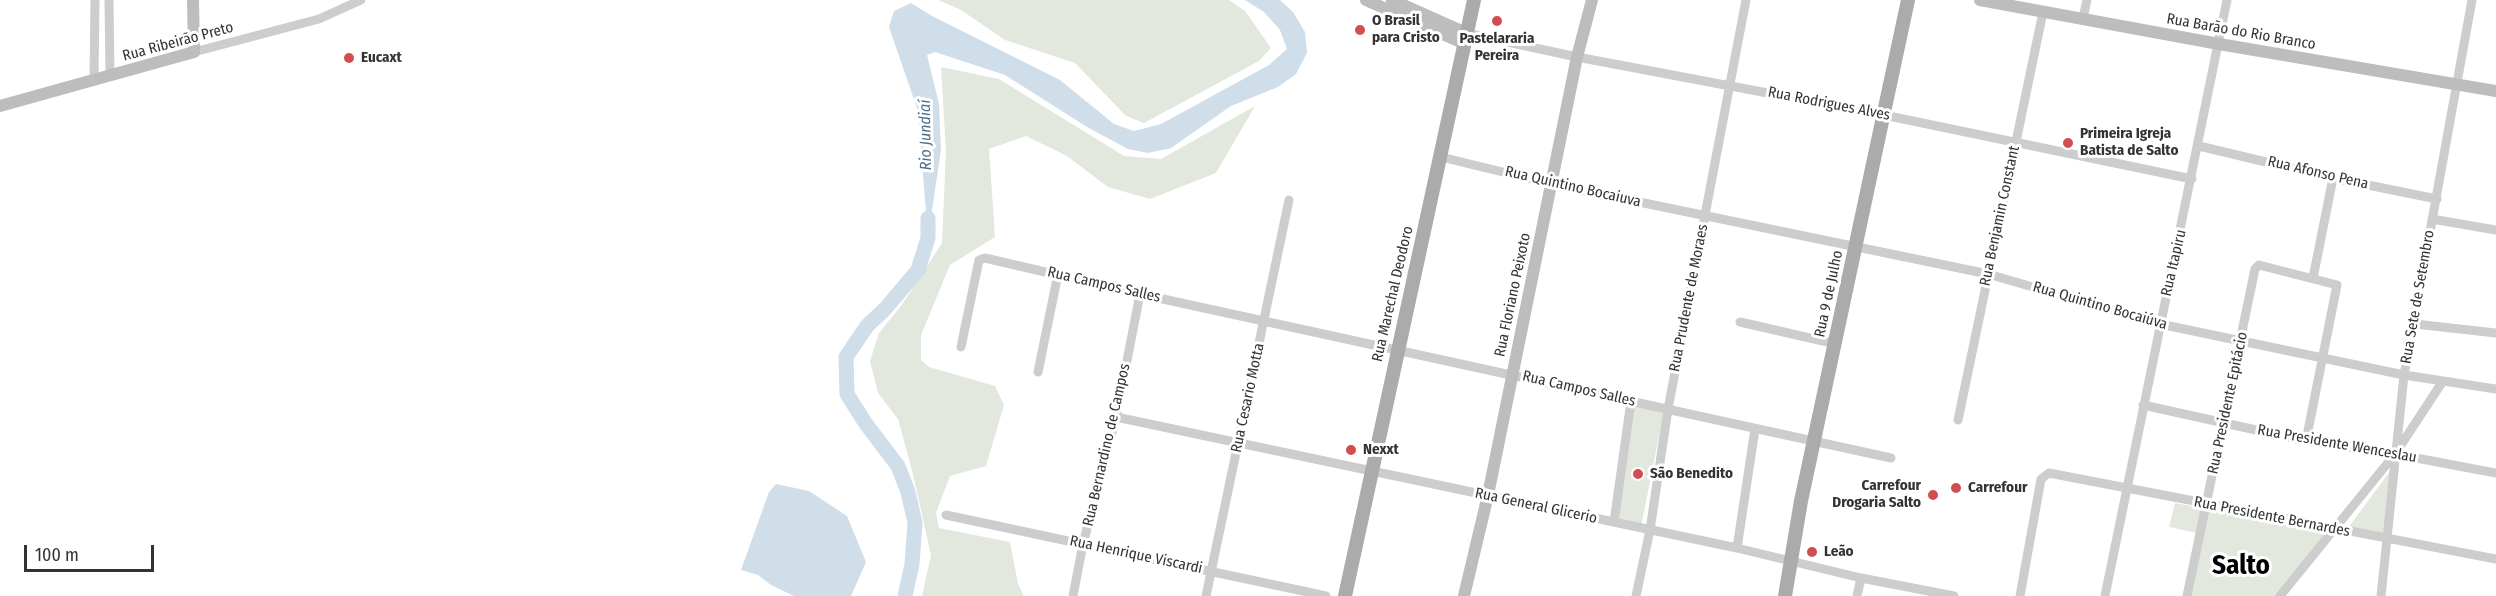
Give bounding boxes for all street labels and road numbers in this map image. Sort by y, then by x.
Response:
street label: Rua Barão do Rio Branco [2165,10,2317,54]
street label: Rua Ribeirão Preto [121,19,235,65]
street label: Rua Rodrigues Alves [1766,83,1892,125]
street label: Rua Benjamin Constant [1976,144,2024,288]
street label: Rua Afonso Pena [2266,153,2370,193]
street label: Rua Quintino Bocaiuva [1503,163,1643,211]
street label: Rua Prudente de Moraes [1666,223,1712,373]
street label: Rua Marechal Deodoro [1369,224,1417,364]
street label: Rua Itapiru [2158,228,2190,298]
street label: Rua Sete de Setembro [2397,229,2439,365]
street label: Rua Floriano Peixoto [1491,231,1535,359]
street label: Rua 9 de Julho [1811,249,1847,339]
street label: Rua Campos Salles [1046,263,1162,307]
street label: Rua Quintino Bocaiúva [2031,278,2169,334]
street label: Rua Presidente Epitácio [2204,330,2252,476]
street label: Rua Cesario Motta [1228,342,1268,454]
street label: Rua Bernardino de Campos [1079,362,1135,528]
street label: Rua Campos Salles [1521,367,1637,411]
street label: Rua Presidente Wenceslau [2256,421,2418,467]
street label: Rua General Glicerio [1473,484,1599,528]
street label: Rua Presidente Bernardes [2192,493,2352,541]
street label: Rua Henrique Viscardi [1068,532,1204,578]

